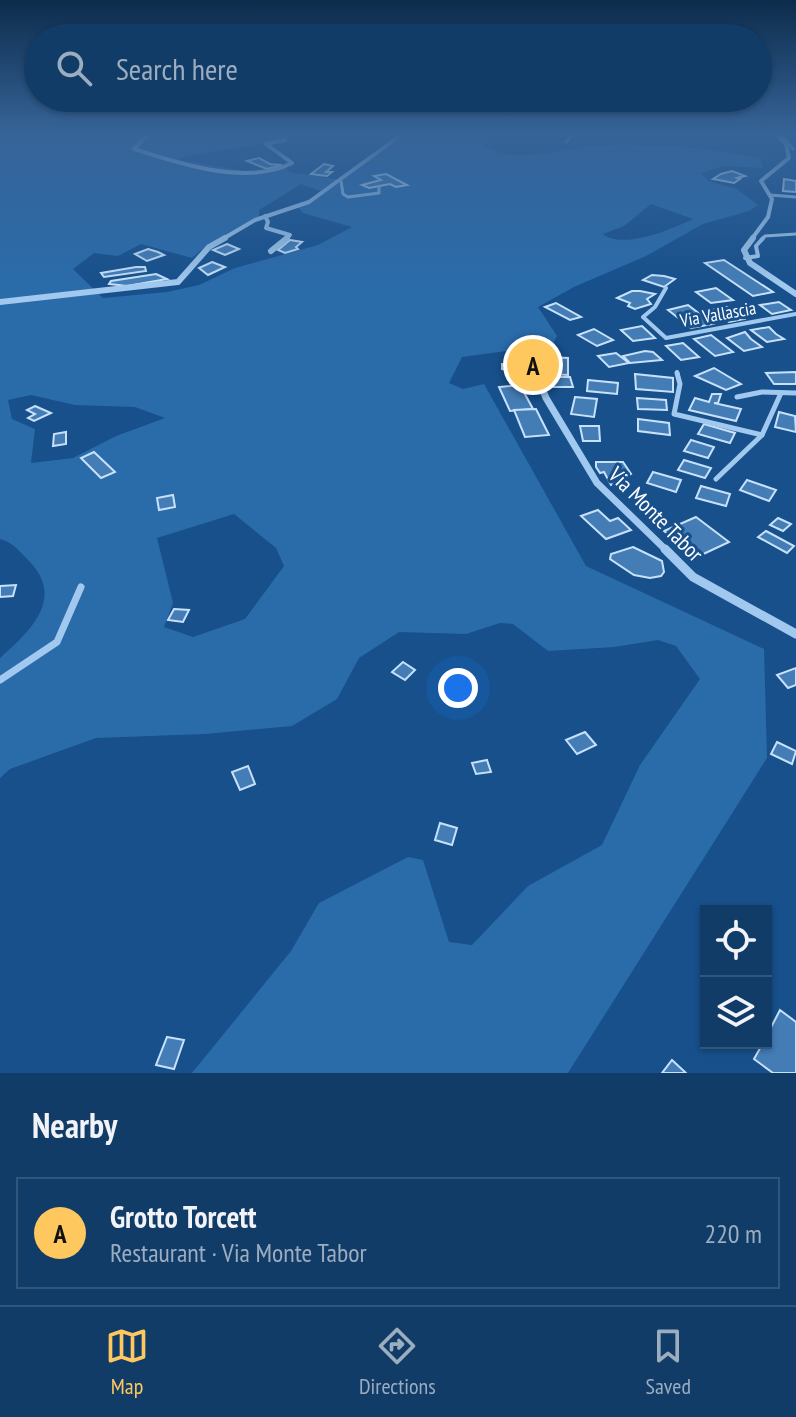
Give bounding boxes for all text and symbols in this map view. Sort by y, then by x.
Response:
search box [24,24,772,112]
icon: search [52,46,96,90]
text: Search here [116,49,238,88]
street label: Via Vallascia [677,296,758,332]
pin: A [507,335,559,395]
street label: Via Monte Tabor [602,460,709,567]
your location [438,668,478,708]
map controls [700,905,772,1049]
button: locate [700,905,772,977]
button: layers [700,977,772,1049]
text: Nearby [32,1103,117,1147]
text: Grotto Torcett [110,1197,257,1236]
text: A [53,1217,67,1250]
text: 220 m [704,1217,762,1250]
text: Restaurant · Via Monte Tabor [110,1236,367,1269]
tab: Map [105,1324,149,1400]
tab: Directions [359,1324,436,1400]
tab: Saved [646,1324,691,1400]

